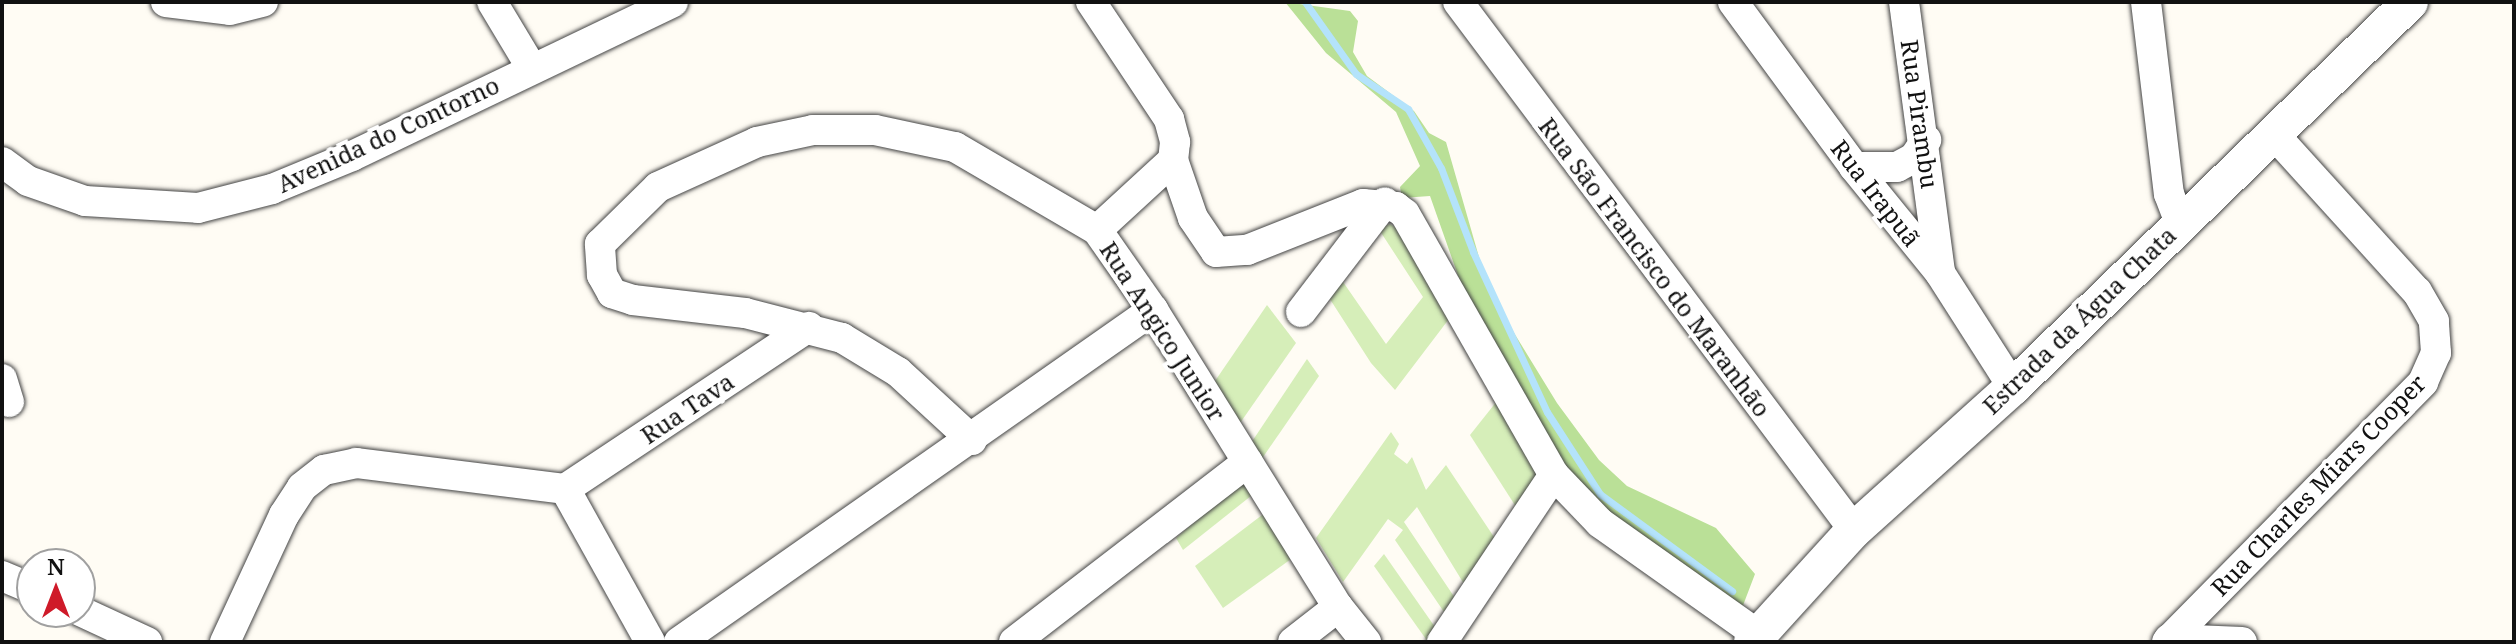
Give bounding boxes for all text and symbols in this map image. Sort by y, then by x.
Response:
street label: Rua Pirambu [1895,38,1945,190]
street label: Avenida do Contorno [272,70,504,198]
street label: Rua São Francisco do Maranhão [1533,112,1777,422]
street label: Rua Irapuã [1825,134,1927,252]
street label: Estrada da Água Chata [1976,220,2182,420]
street label: Rua Angico Junior [1094,236,1232,426]
street label: Rua Tava [635,367,739,449]
street label: Rua Charles Miars Cooper [2205,368,2431,602]
north arrow [16,548,96,628]
text: N [47,551,65,581]

